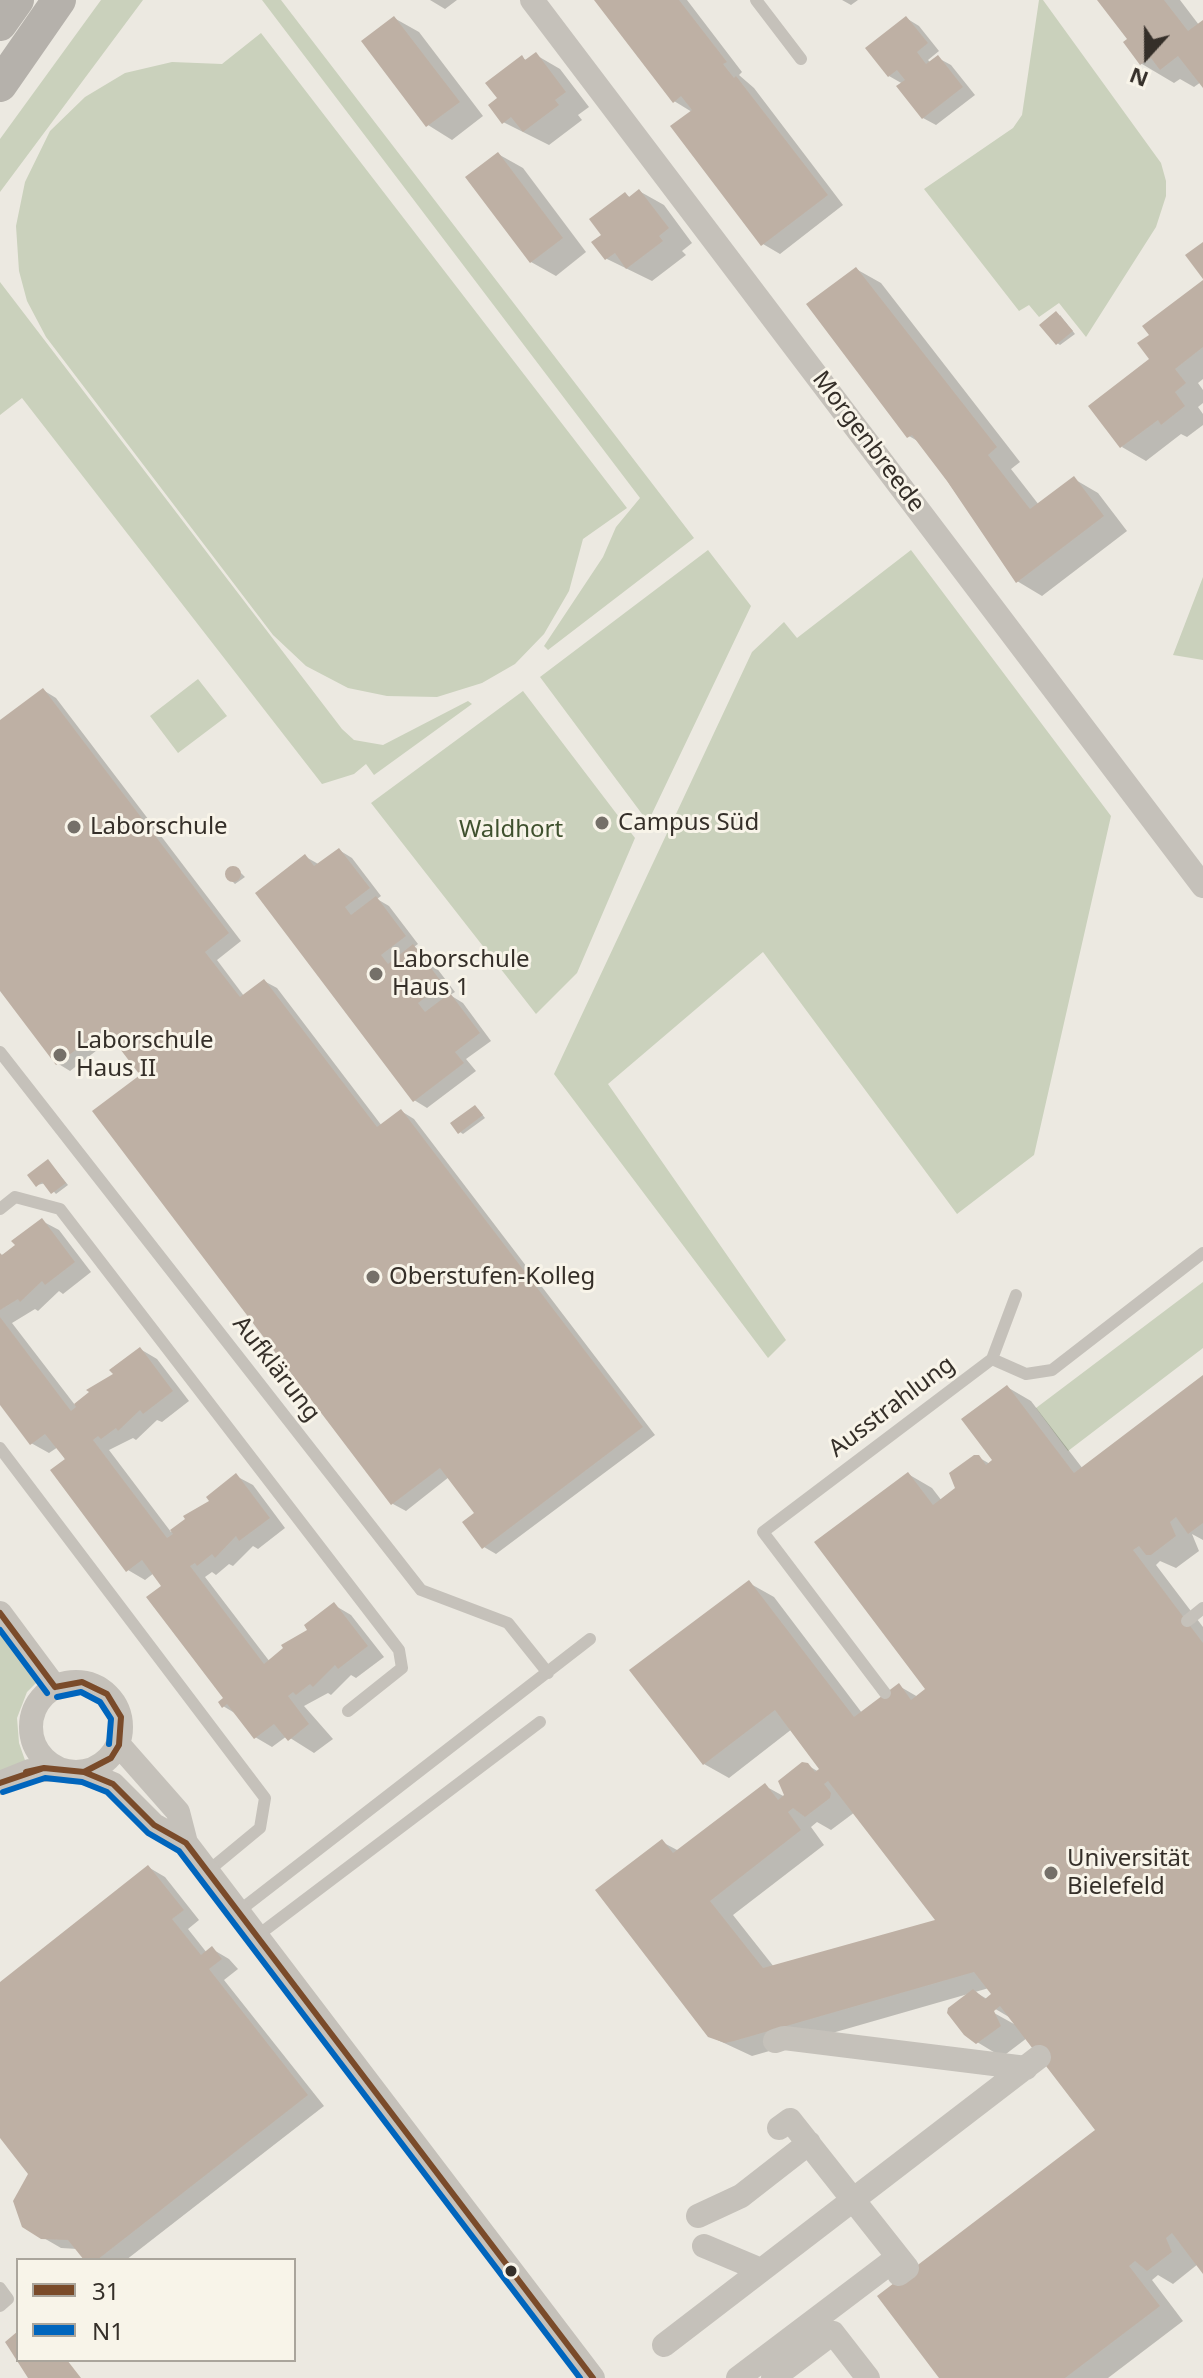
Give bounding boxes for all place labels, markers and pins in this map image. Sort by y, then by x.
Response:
place label: Campus Süd [618,809,759,837]
place label: Laborschule [90,813,228,841]
marker: Campus Süd [593,814,611,832]
marker: Laborschule [65,818,83,836]
place label: Laborschule Haus 1 [392,946,530,1002]
marker: Laborschule Haus 1 [367,965,385,983]
place label: Laborschule Haus II [76,1027,214,1083]
marker: Laborschule Haus II [51,1046,69,1064]
place label: Oberstufen-Kolleg [389,1263,595,1291]
marker: Oberstufen-Kolleg [364,1268,382,1286]
place label: Universität Bielefeld [1067,1845,1190,1901]
marker: Universität Bielefeld [1042,1864,1060,1882]
unlabelled marker [503,2263,519,2279]

